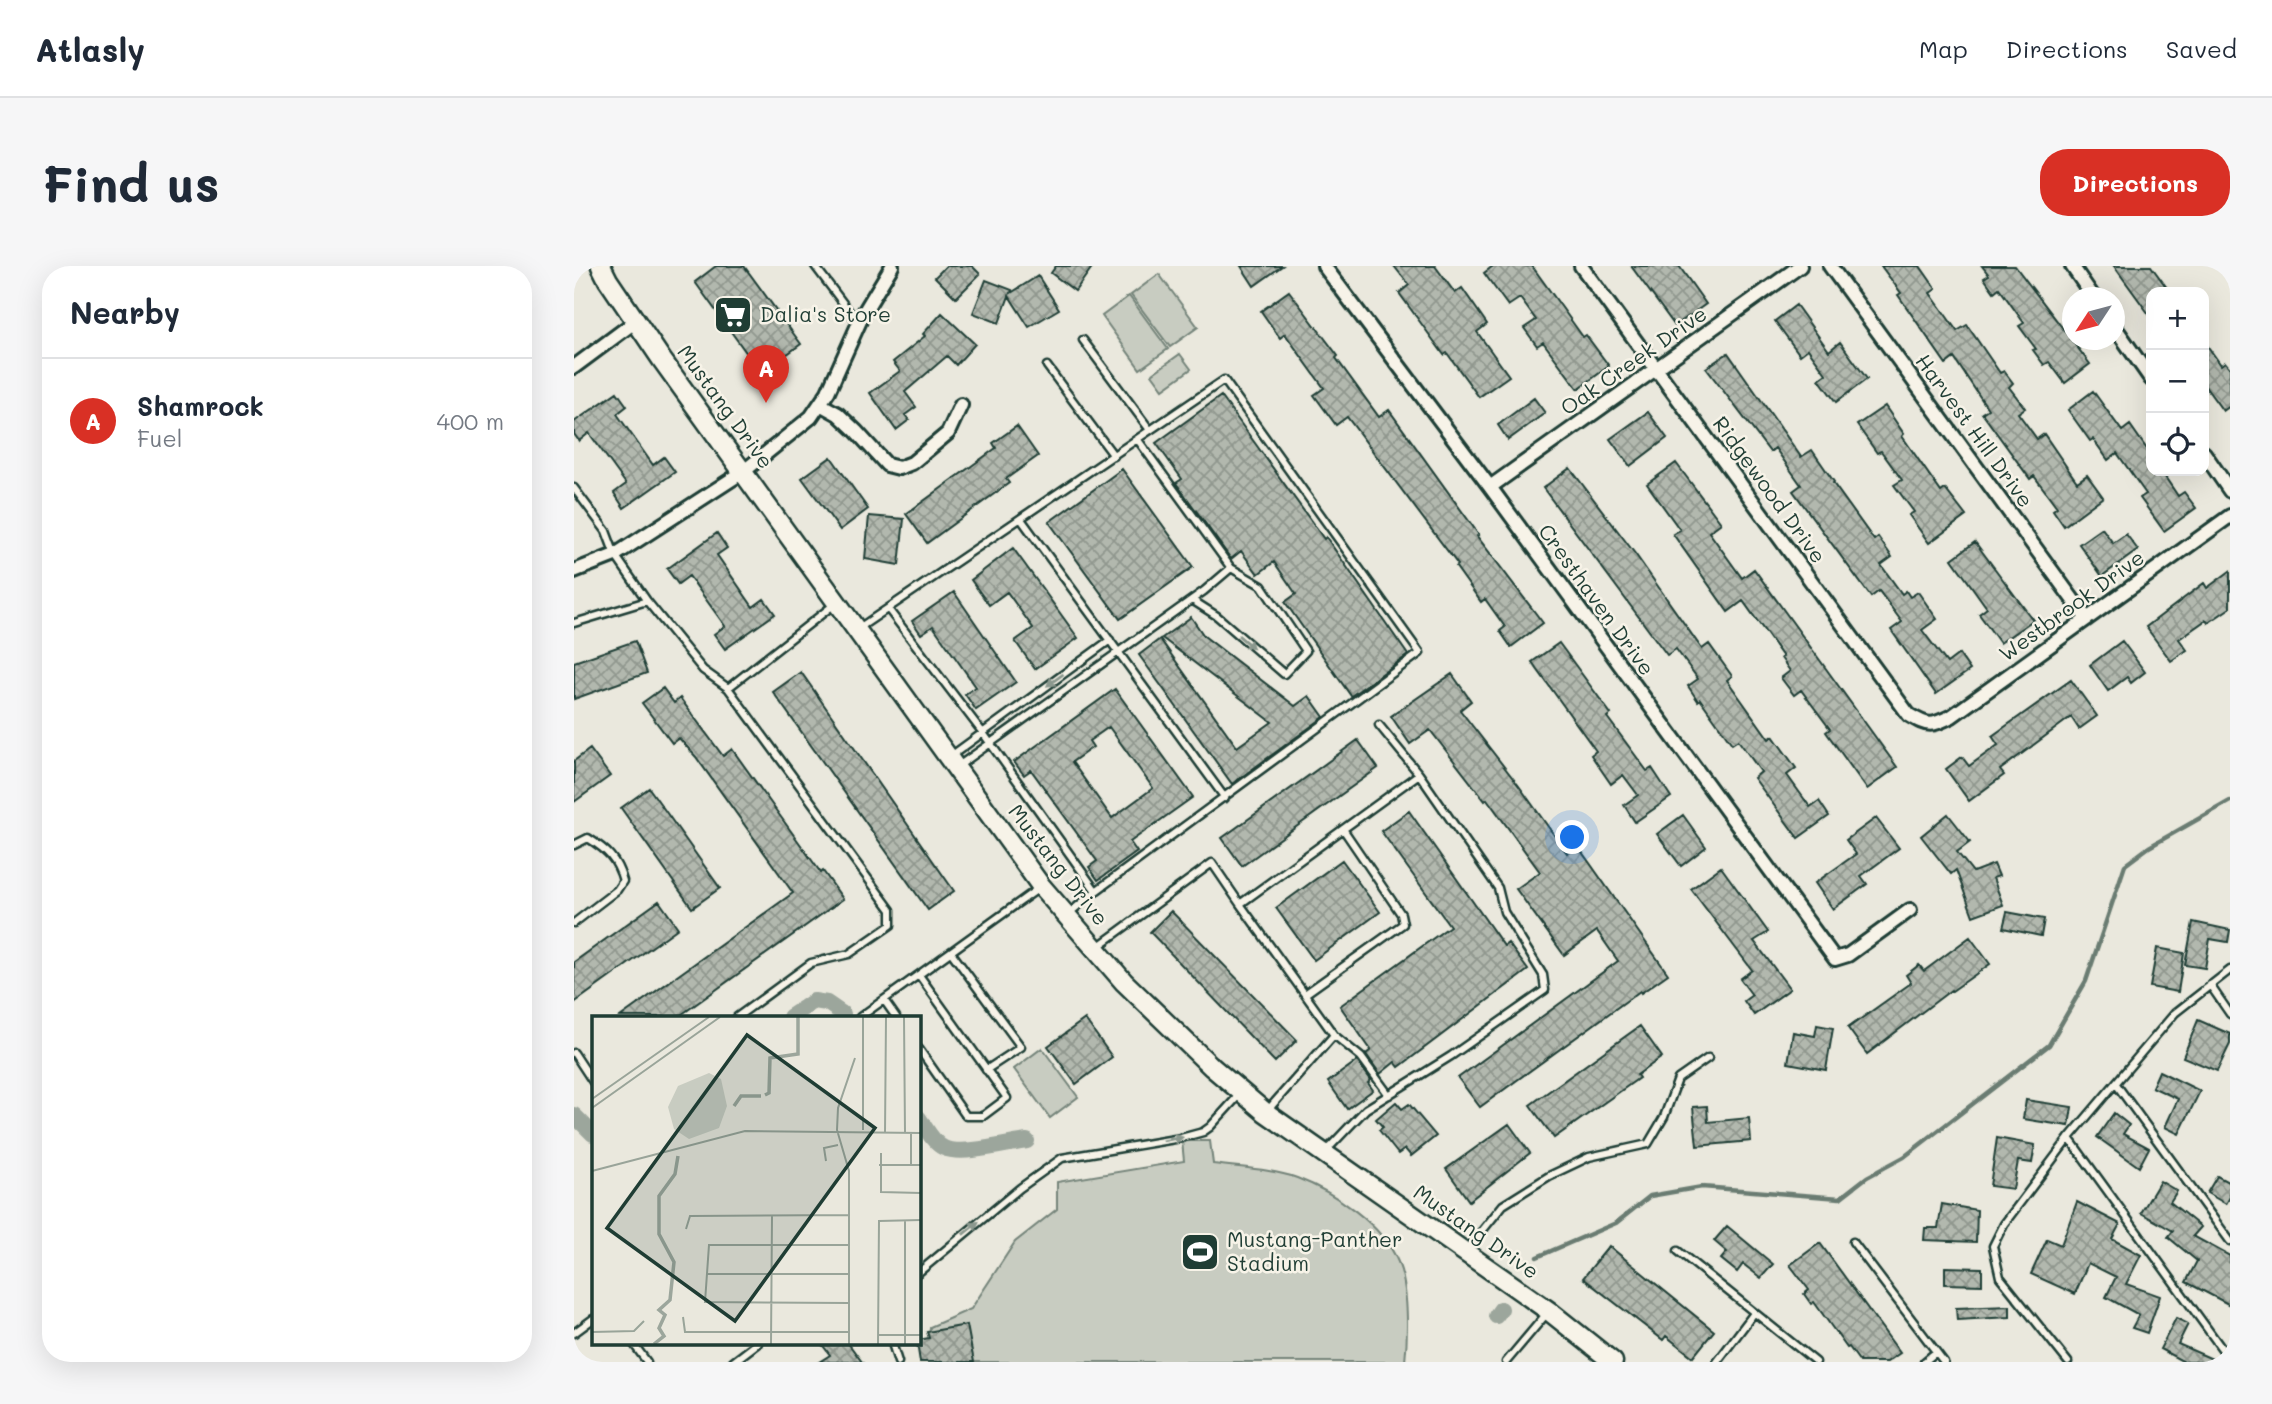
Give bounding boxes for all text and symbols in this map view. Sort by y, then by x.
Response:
text: Atlasly [35,27,145,70]
text: Map [1919,33,1968,64]
text: Directions [2006,33,2128,64]
text: Saved [2166,33,2237,64]
button: Directions [2040,149,2230,216]
text: Find us [42,151,220,214]
north arrow [2062,287,2125,350]
map controls [2146,287,2209,476]
button: + [2146,287,2209,350]
text: Nearby [70,292,180,332]
supermarket icon: Dalia's Store [712,294,754,336]
street label: Oak Creek Drive [1555,299,1712,420]
place label: Dalia's Store [760,300,891,327]
street label: Mustang Drive [672,339,780,473]
pin: A [743,345,789,403]
street label: Harvest Hill Drive [1910,348,2040,512]
button: − [2146,350,2209,413]
text: Shamrock [137,389,264,423]
text: A [85,406,101,436]
text: 400 m [436,406,504,436]
street label: Ridgewood Drive [1708,410,1833,568]
button: locate [2146,413,2209,476]
text: Fuel [137,423,182,453]
street label: Cresthaven Drive [1533,518,1661,680]
street label: Westbrook Drive [1993,543,2149,667]
one-way arrow [1237,634,1255,650]
one-way arrow [1046,673,1064,687]
street label: Mustang Drive [1003,798,1115,930]
your location [1555,820,1589,854]
inset map [592,1016,920,1344]
one-way arrow [1162,1133,1184,1144]
street label: Mustang Drive [1409,1178,1545,1284]
one-way arrow [963,1221,980,1236]
place label: Mustang-Panther Stadium [1227,1225,1403,1276]
sports icon: Mustang-Panther Stadium [1179,1231,1221,1273]

